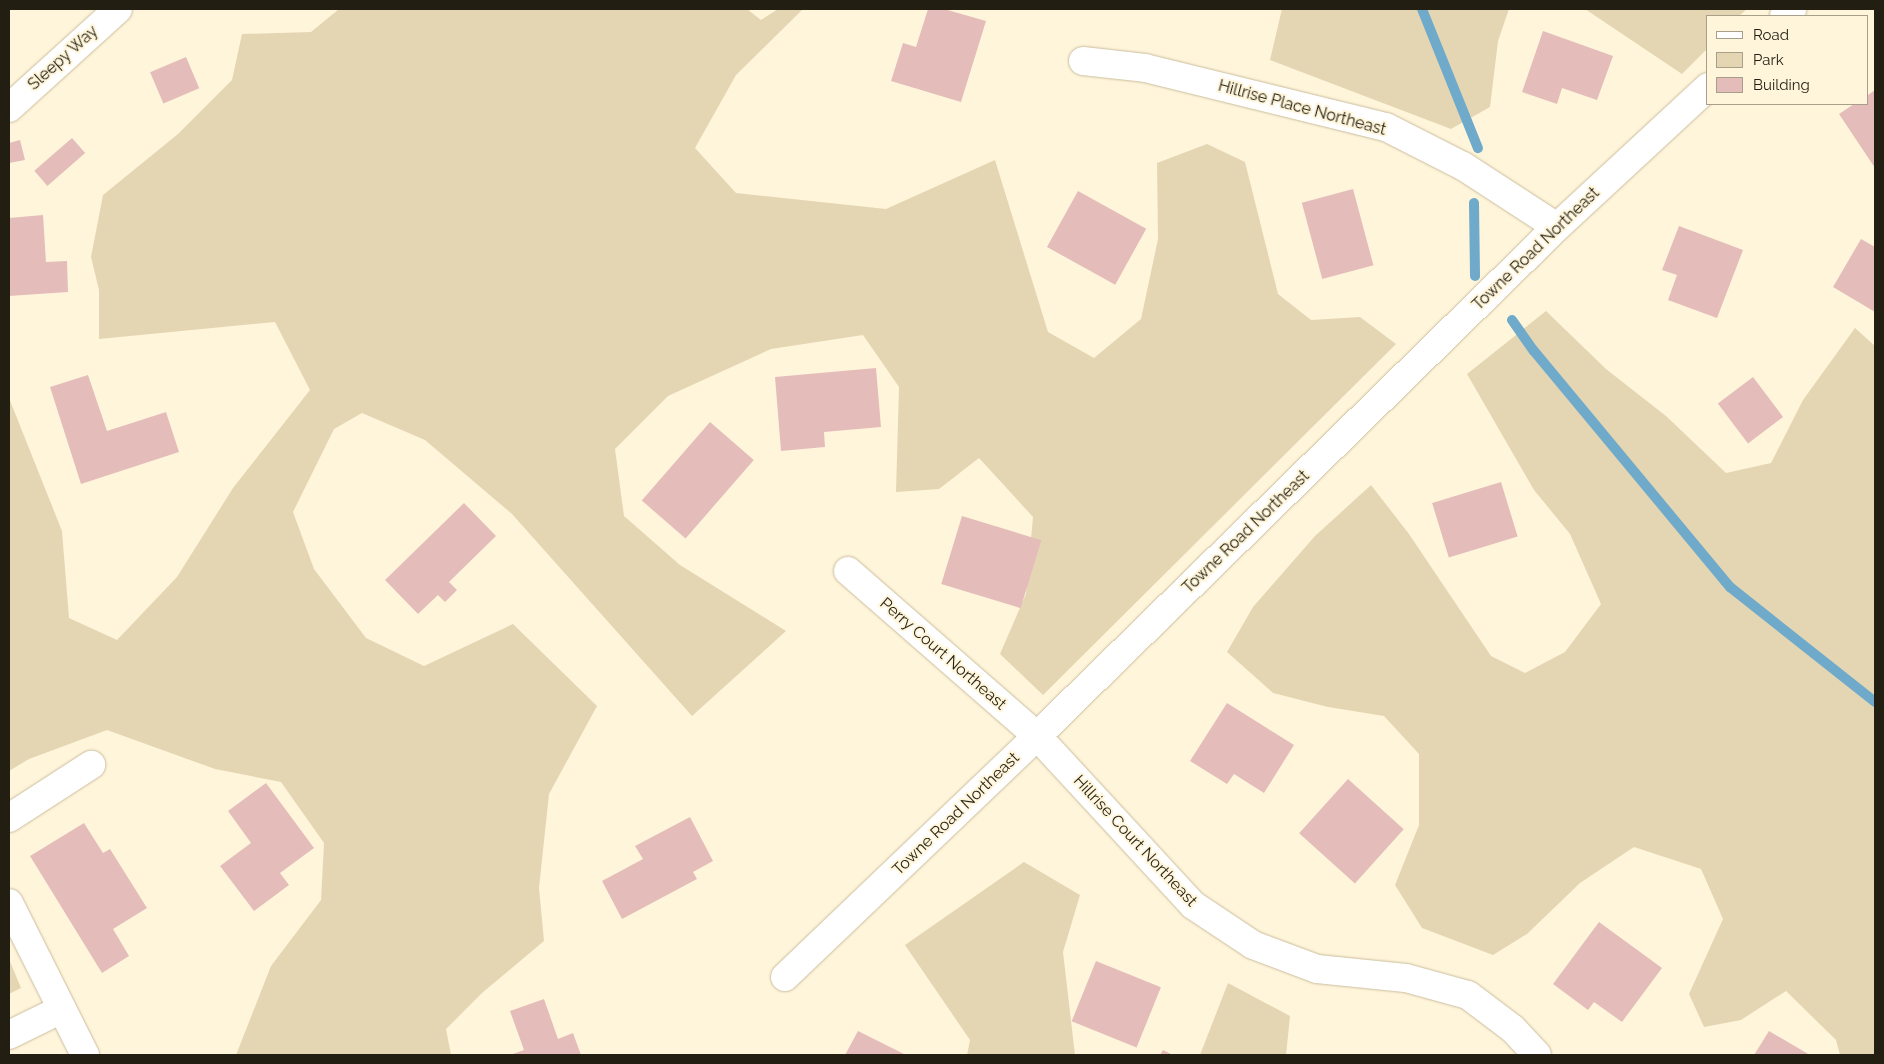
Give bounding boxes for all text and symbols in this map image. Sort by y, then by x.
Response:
legend [1706,15,1869,105]
street label: Sleepy Way [24,21,102,95]
text: Road [1753,26,1789,44]
text: Park [1753,51,1784,69]
street label: Hillrise Place Northeast [1216,76,1388,140]
text: Building [1753,76,1810,94]
street label: Towne Road Northeast [1469,183,1603,315]
street label: Towne Road Northeast [1179,466,1313,598]
street label: Perry Court Northeast [876,594,1010,714]
street label: Towne Road Northeast [889,748,1023,880]
street label: Hillrise Court Northeast [1069,771,1201,911]

